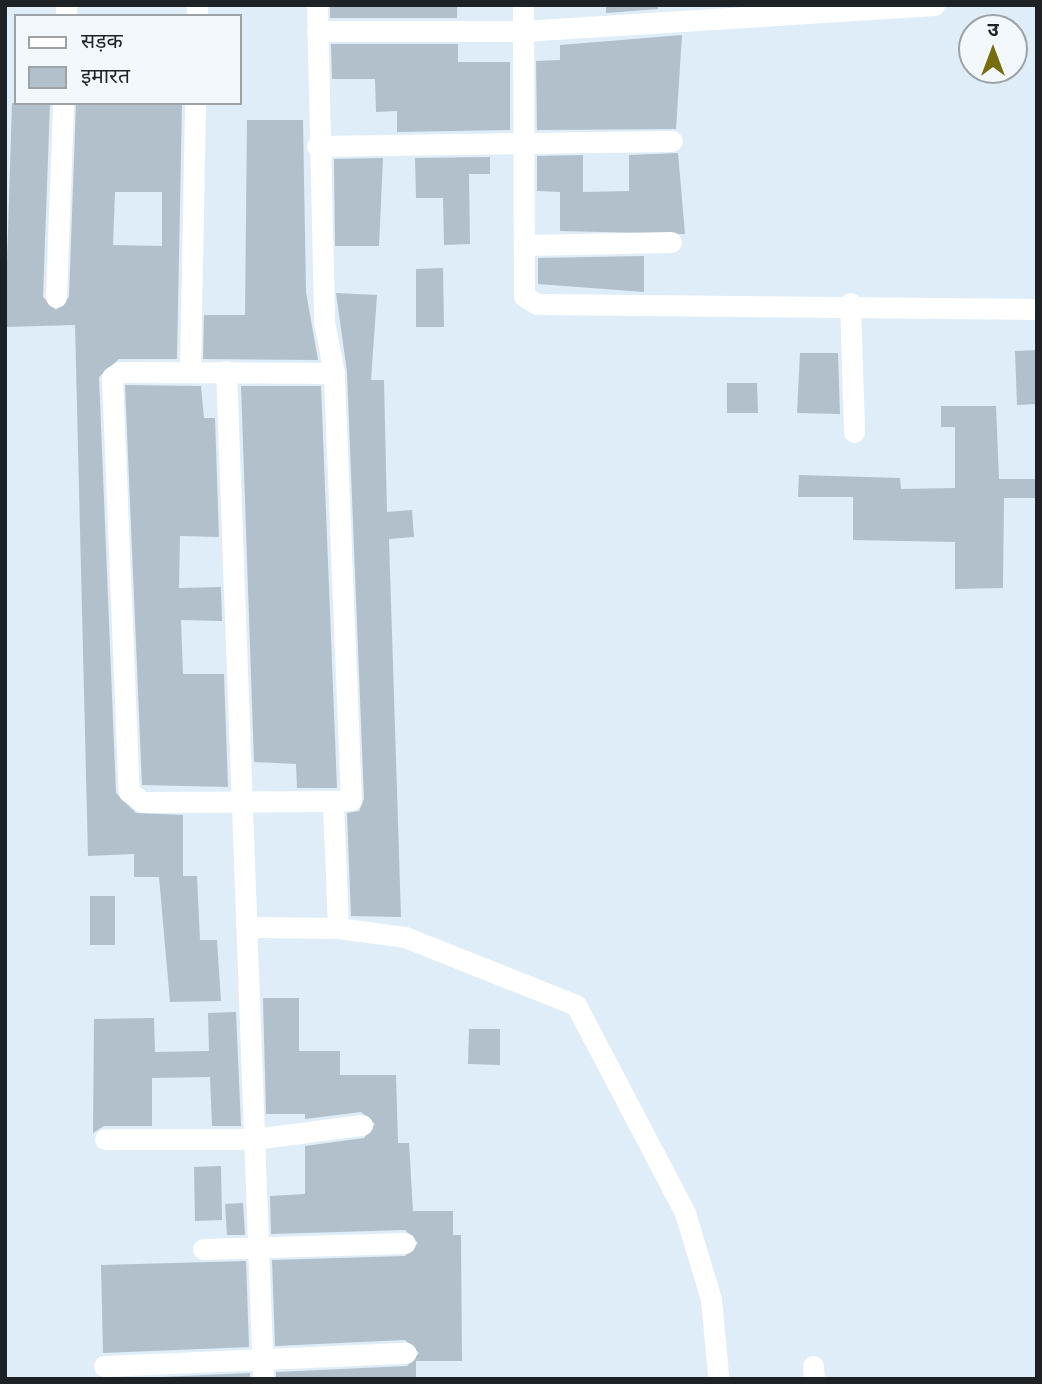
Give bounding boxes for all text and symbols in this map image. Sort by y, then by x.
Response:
legend [14,14,242,105]
north arrow [958,14,1028,84]
text: उ [987,19,999,40]
text: सड़क [81,29,123,53]
text: इमारत [81,64,130,88]

